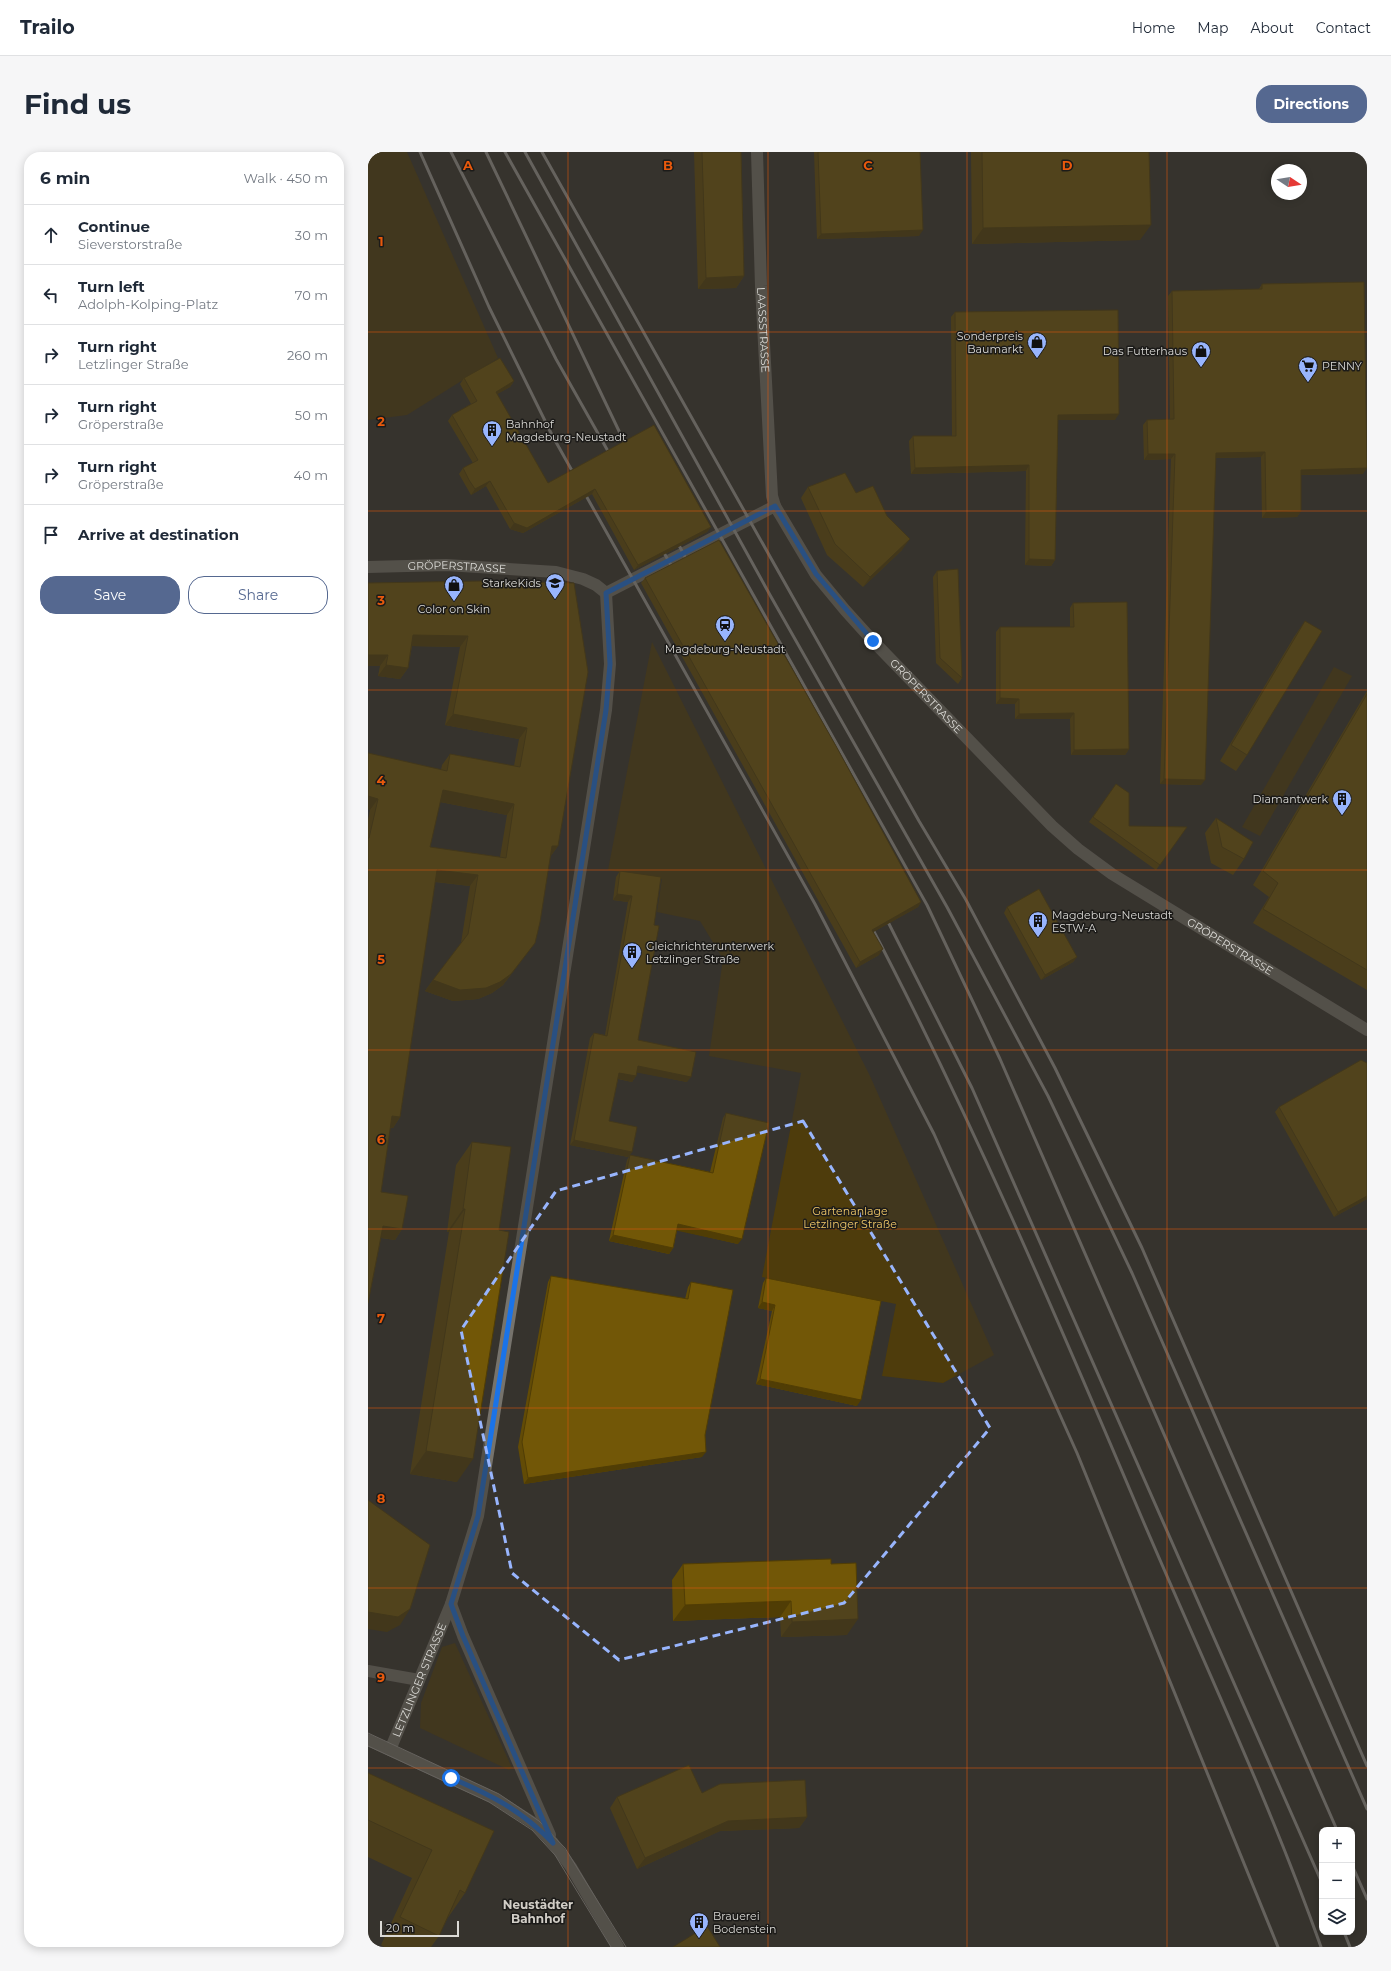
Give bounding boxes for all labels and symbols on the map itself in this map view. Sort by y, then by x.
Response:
text: A [462,157,474,173]
text: B [663,157,673,173]
text: C [863,157,873,173]
text: D [1062,157,1073,173]
north arrow [1271,164,1307,200]
text: 1 [378,233,384,249]
street label: LAASSSTRASSE [754,287,773,373]
place label: Sonderpreis Baumarkt [957,329,1024,356]
shop icon: Sonderpreis Baumarkt [1026,331,1048,359]
shop icon: Das Futterhaus [1190,340,1212,368]
place label: Das Futterhaus [1103,344,1188,358]
supermarket icon: PENNY [1297,355,1319,383]
place label: PENNY [1322,359,1362,373]
text: 2 [377,413,385,429]
place label: Bahnhof Magdeburg-Neustadt [506,417,627,444]
building icon: Bahnhof Magdeburg-Neustadt [481,419,503,447]
street label: GRÖPERSTRASSE [408,558,507,576]
school or university icon: StarkeKids [544,572,566,600]
shop icon: Color on Skin [443,574,465,602]
place label: StarkeKids [483,576,542,590]
text: 3 [376,592,385,608]
place label: Color on Skin [418,602,490,616]
station icon: Magdeburg-Neustadt [714,614,736,642]
route end [864,632,882,650]
place label: Magdeburg-Neustadt [665,642,786,656]
street label: GRÖPERSTRASSE [887,656,966,736]
text: 4 [377,772,386,788]
building icon: Diamantwerk [1331,788,1353,816]
place label: Diamantwerk [1252,792,1328,806]
place label: Magdeburg-Neustadt ESTW-A [1052,908,1173,935]
building icon: Magdeburg-Neustadt ESTW-A [1027,910,1049,938]
street label: GRÖPERSTRASSE [1184,915,1276,978]
place label: Gleichrichterunterwerk Letzlinger Straße [646,939,775,966]
building icon: Gleichrichterunterwerk Letzlinger Straße [621,941,643,969]
text: 5 [377,951,385,967]
text: 6 [377,1131,386,1147]
park label: Gartenanlage Letzlinger Straße [803,1204,897,1231]
text: 7 [377,1310,385,1326]
text: 8 [377,1490,386,1506]
street label: LETZLINGER STRASSE [389,1621,449,1739]
text: 9 [377,1669,385,1685]
route start [442,1769,460,1787]
district label: Neustädter Bahnhof [503,1897,573,1926]
place label: Brauerei Bodenstein [713,1909,776,1936]
building icon: Brauerei Bodenstein [688,1911,710,1939]
scale bar [380,1919,459,1938]

